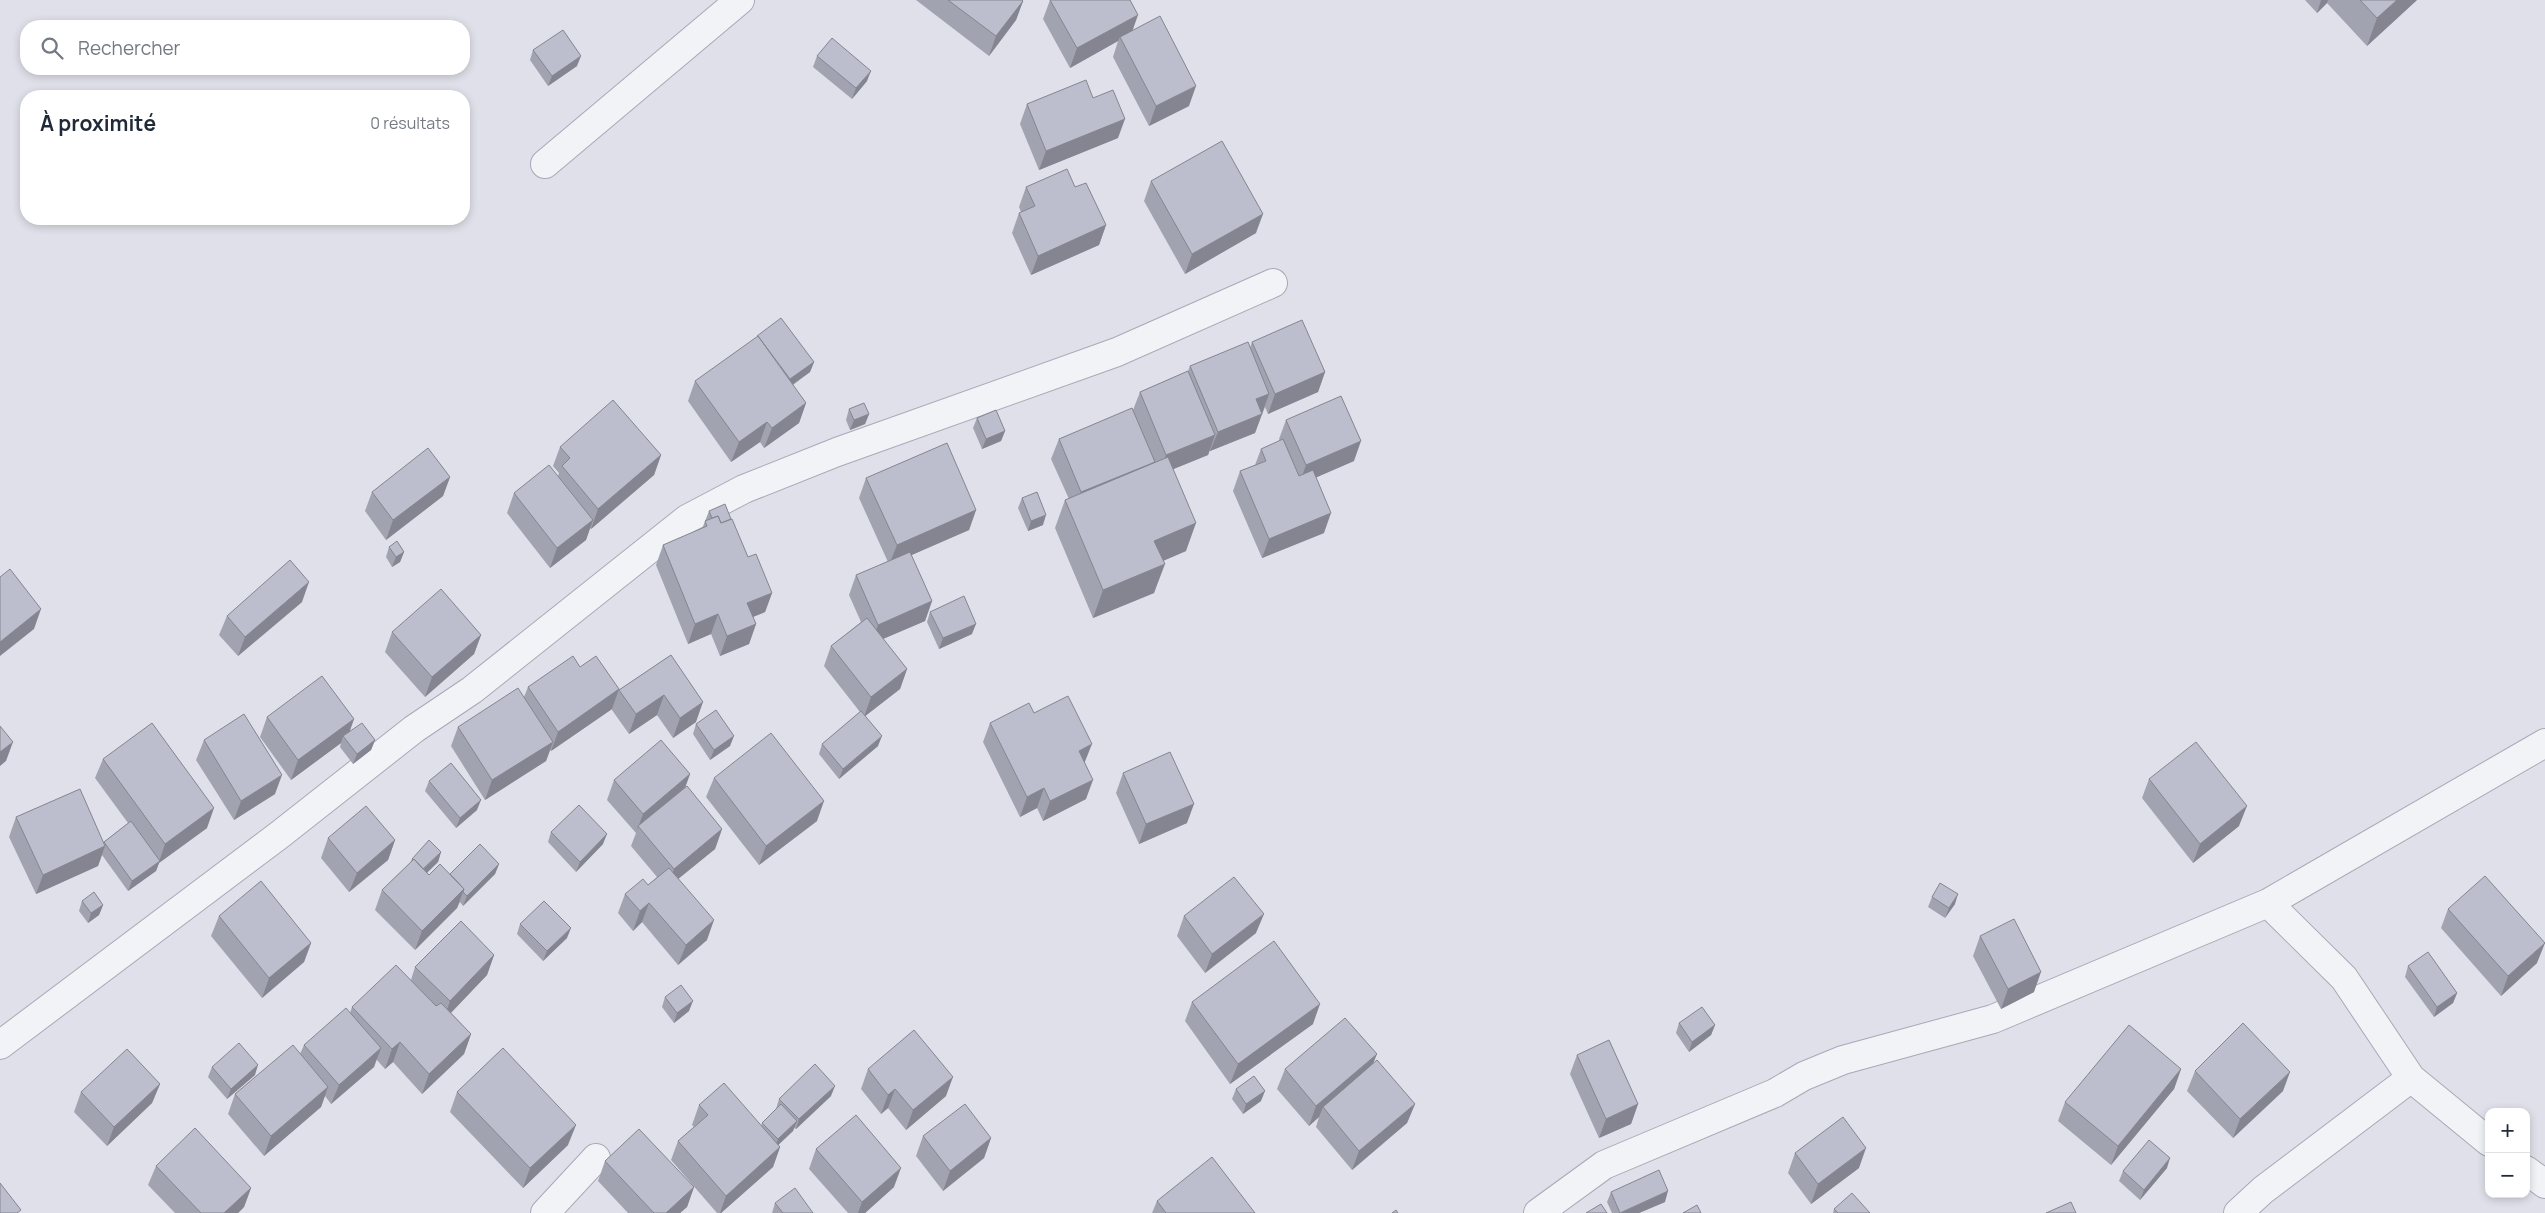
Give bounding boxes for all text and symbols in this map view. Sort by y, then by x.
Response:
search box [20,20,470,75]
icon: search [38,34,66,62]
text: Rechercher [78,35,180,61]
text: À proximité [40,109,156,137]
text: 0 résultats [370,112,450,134]
map controls [2485,1108,2530,1198]
button: + [2485,1108,2530,1153]
button: − [2485,1153,2530,1198]

